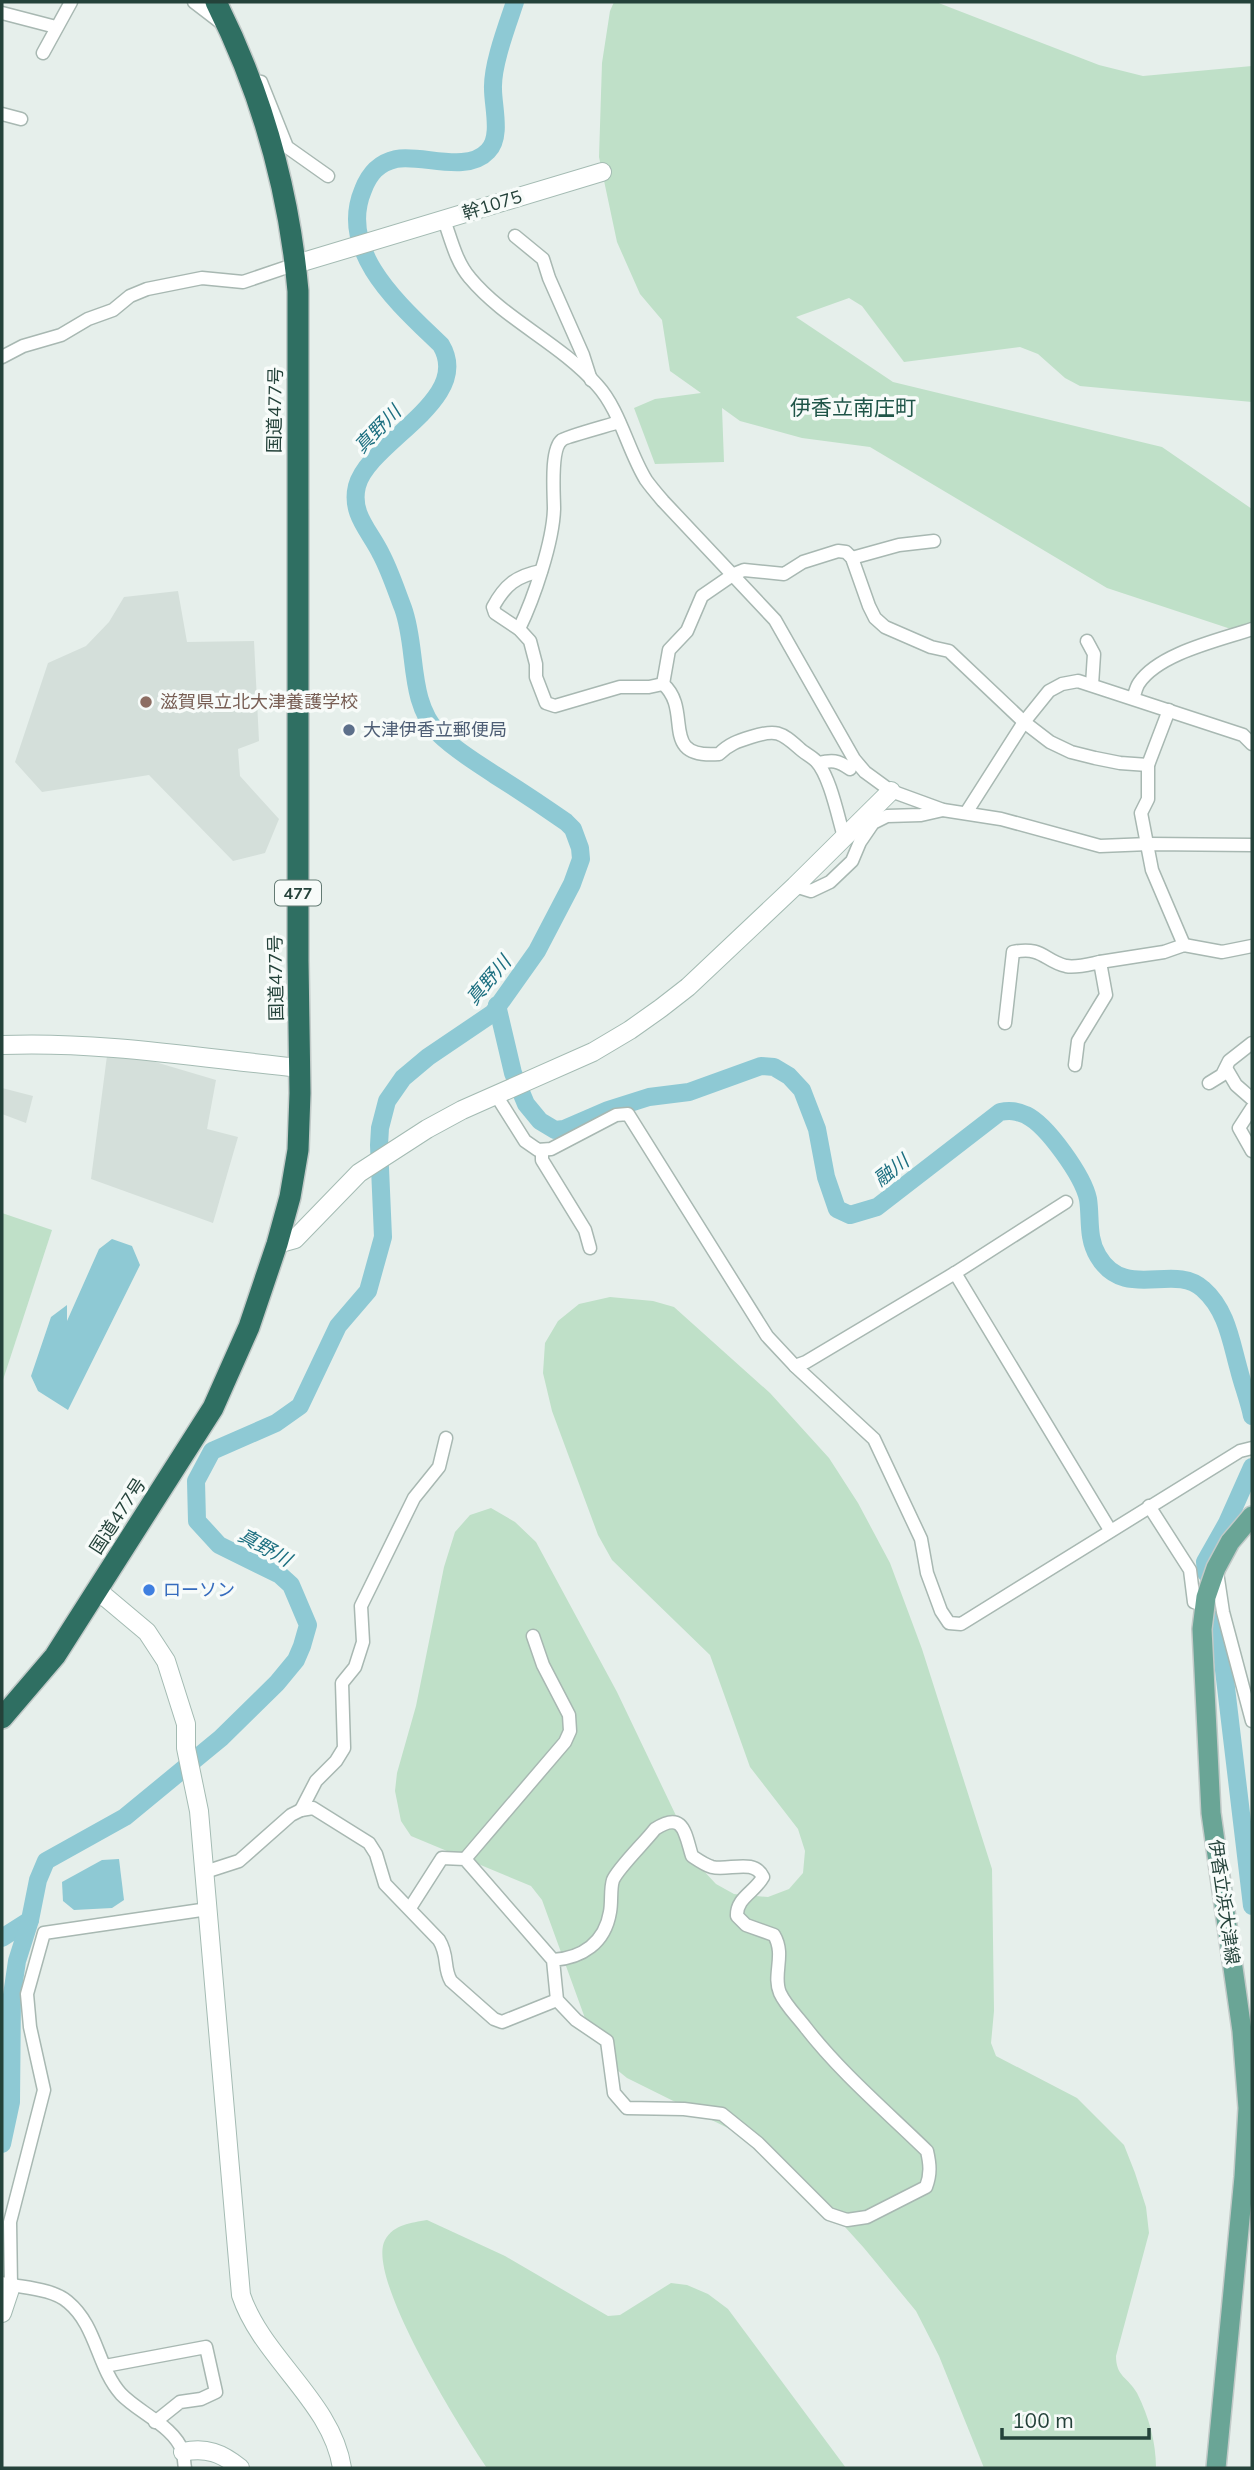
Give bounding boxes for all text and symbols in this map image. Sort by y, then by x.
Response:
street label: 幹1075 [459,185,525,224]
street label: 国道477号 [262,367,287,453]
district label: 伊香立南庄町 [790,394,916,420]
water label: 真野川 [349,399,407,458]
place label: 滋賀県立北大津養護学校 [160,690,358,713]
marker: 滋賀県立北大津養護学校 [138,694,154,710]
place label: 大津伊香立郵便局 [363,718,507,741]
marker: 大津伊香立郵便局 [341,722,357,738]
road number: 477 [275,880,321,906]
street label: 国道477号 [263,935,288,1021]
water label: 真野川 [460,949,517,1010]
water label: 融川 [869,1148,915,1191]
street label: 国道477号 [84,1473,151,1558]
water label: 真野川 [234,1523,297,1572]
place label: ローソン [163,1578,235,1601]
marker: ローソン [141,1582,157,1598]
street label: 伊香立浜大津線 [1204,1838,1245,1966]
scale bar [1002,2396,1149,2440]
text: 100 m [1012,2407,1074,2433]

